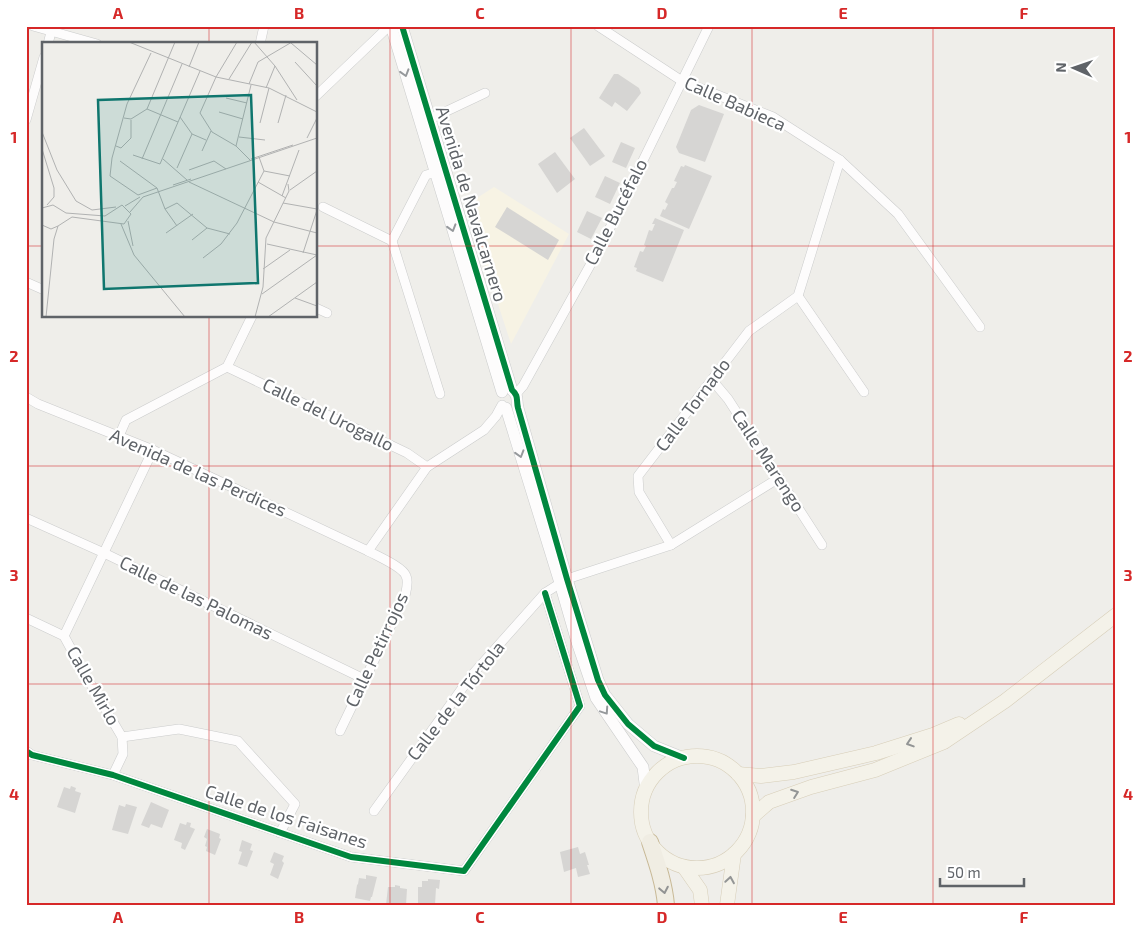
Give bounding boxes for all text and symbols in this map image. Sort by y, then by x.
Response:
text: A [113,3,124,22]
text: B [294,3,304,22]
text: C [475,3,485,22]
text: D [657,3,668,22]
text: E [838,3,848,22]
text: F [1020,3,1029,22]
inset map [42,42,318,318]
north arrow [1050,42,1100,92]
text: N [1052,62,1069,73]
one-way arrow [399,68,409,77]
street label: Calle Babieca [681,71,790,135]
street label: Avenida de Navalcarnero [432,103,512,304]
text: 1 [11,127,17,146]
text: 1 [1125,127,1131,146]
street label: Calle Bucéfalo [579,155,651,268]
one-way arrow [447,224,457,232]
text: 2 [9,346,19,365]
text: 2 [1123,346,1133,365]
street label: Calle Tornado [650,354,734,455]
street label: Calle del Urogallo [259,373,398,455]
street label: Calle Marengo [728,405,810,516]
street label: Avenida de las Perdices [107,423,290,521]
one-way arrow [514,450,524,458]
street label: Calle de las Palomas [116,550,277,644]
text: 3 [9,565,19,584]
text: 3 [1123,565,1133,584]
street label: Calle Petirrojos [340,589,412,711]
street label: Calle de la Tórtola [402,636,509,764]
street label: Calle Mirlo [62,642,125,729]
one-way arrow [599,705,608,715]
one-way arrow [906,737,914,747]
street label: Calle de los Faisanes [202,779,370,853]
text: 4 [9,784,19,803]
text: 4 [1123,784,1133,803]
one-way arrow [790,789,799,799]
scale bar [940,856,1023,888]
text: 50 m [947,863,981,881]
one-way arrow [725,875,735,884]
one-way arrow [658,885,669,894]
text: A [113,907,124,926]
text: B [294,907,304,926]
text: C [475,907,485,926]
text: D [657,907,668,926]
text: E [838,907,848,926]
text: F [1020,907,1029,926]

